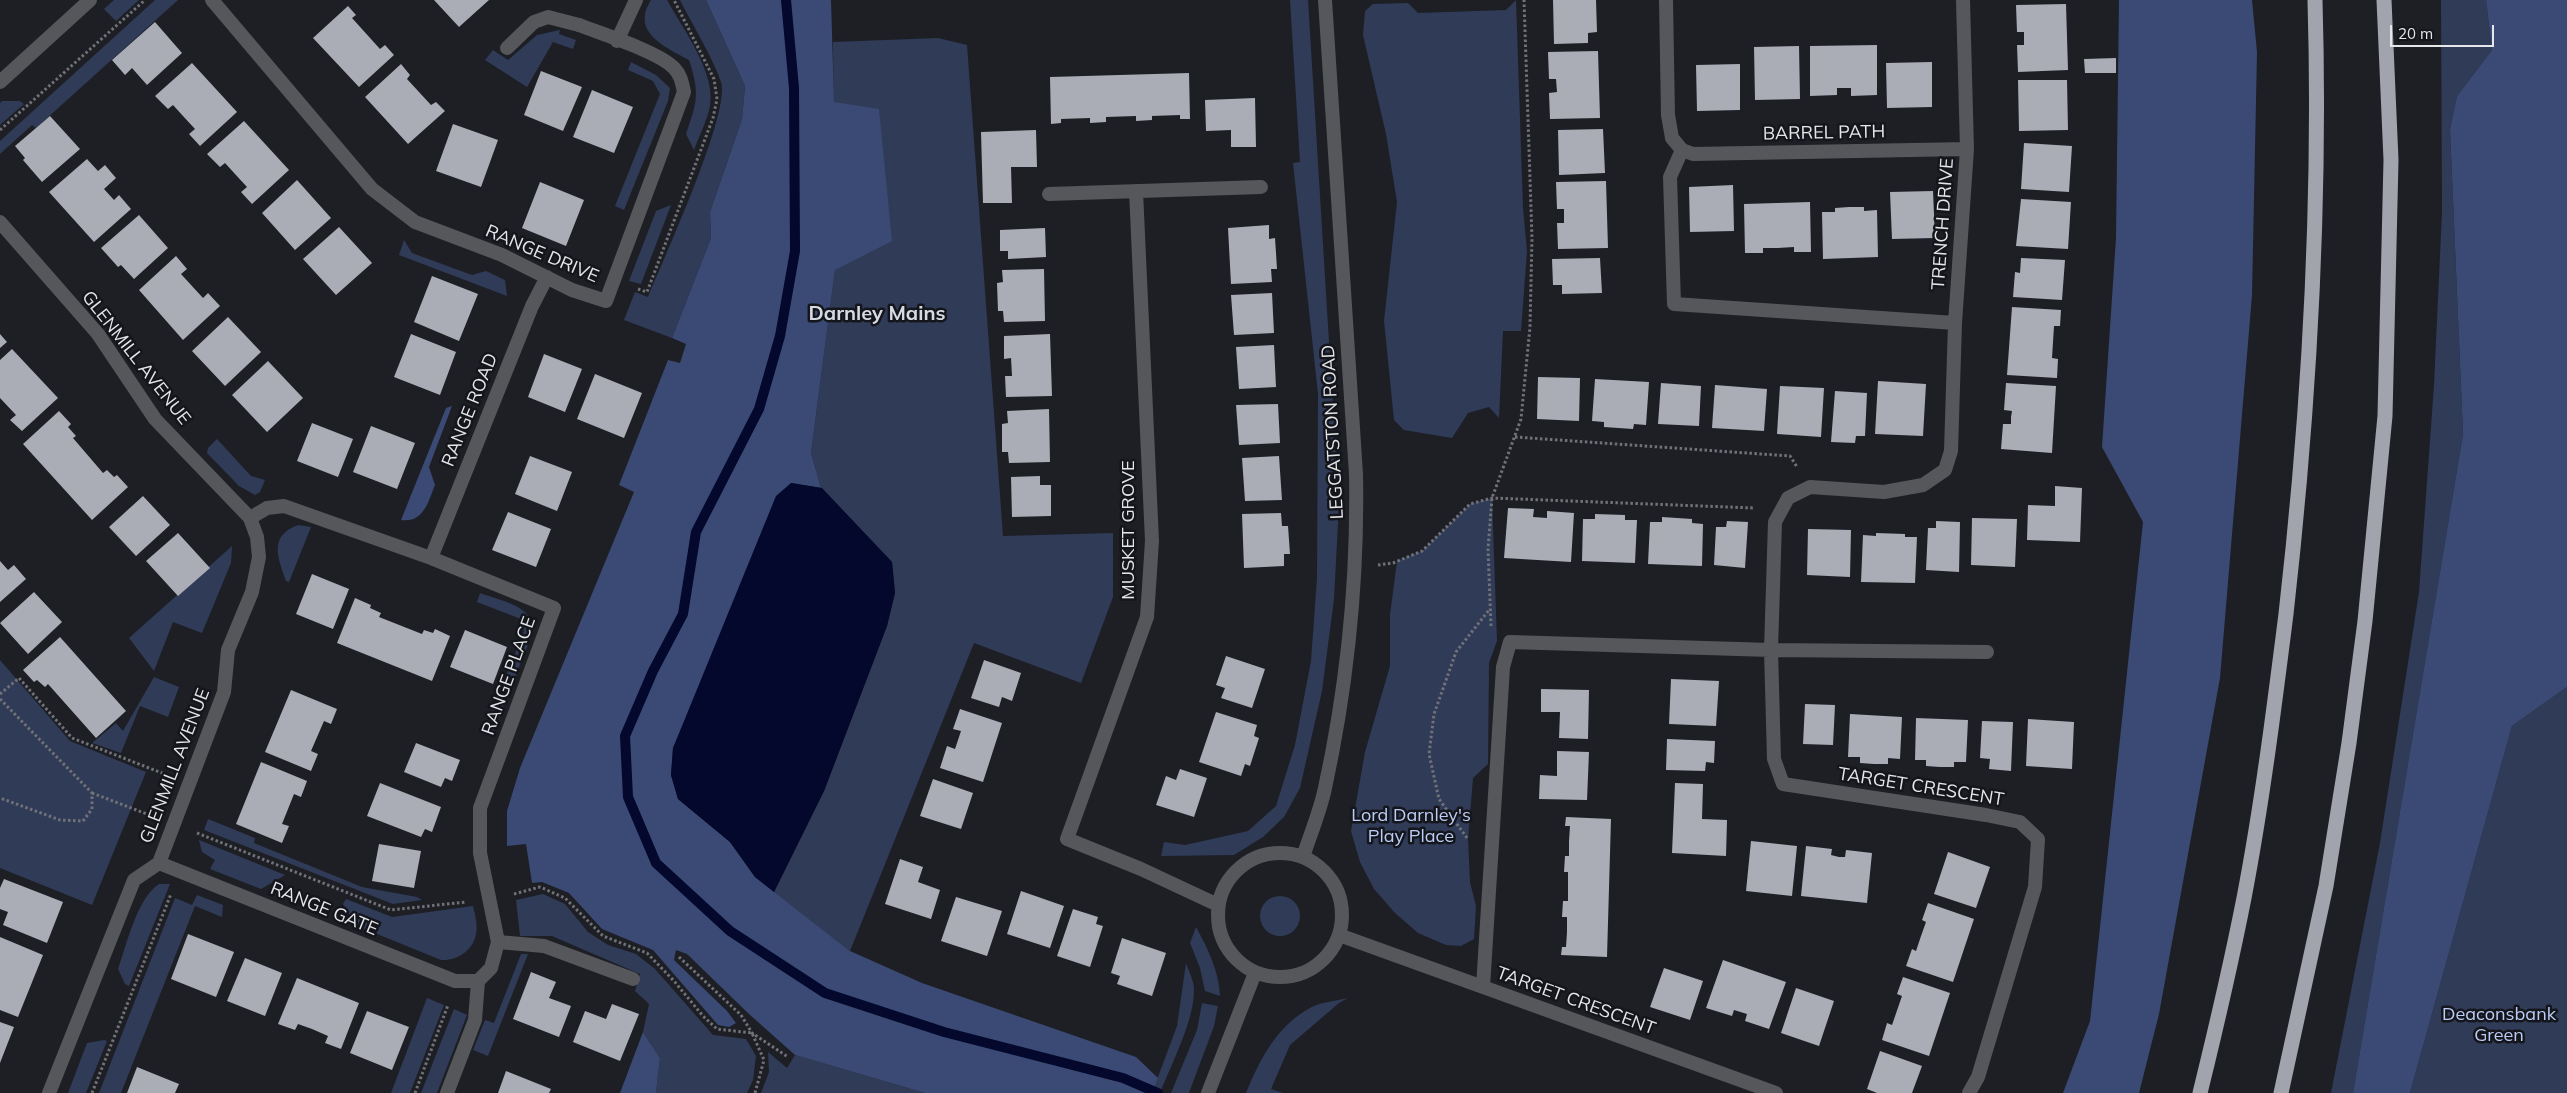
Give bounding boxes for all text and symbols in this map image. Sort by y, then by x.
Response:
scale bar [2392,15,2496,47]
text: 20 m [2398,24,2433,43]
street label: BARREL PATH [1763,121,1885,145]
street label: TRENCH DRIVE [1928,157,1958,291]
street label: RANGE DRIVE [482,220,602,288]
street label: GLENMILL AVENUE [77,287,195,429]
district label: Darnley Mains [808,302,946,326]
street label: LEGGATSTON ROAD [1318,344,1348,520]
street label: RANGE ROAD [437,350,503,470]
street label: MUSKET GROVE [1118,460,1140,600]
street label: RANGE PLACE [478,614,540,738]
street label: GLENMILL AVENUE [136,686,214,846]
street label: TARGET CRESCENT [1836,763,2006,811]
park label: Lord Darnley's Play Place [1351,805,1471,848]
street label: RANGE GATE [267,878,381,940]
street label: TARGET CRESCENT [1493,962,1659,1040]
park label: Deaconsbank Green [2442,1004,2556,1046]

